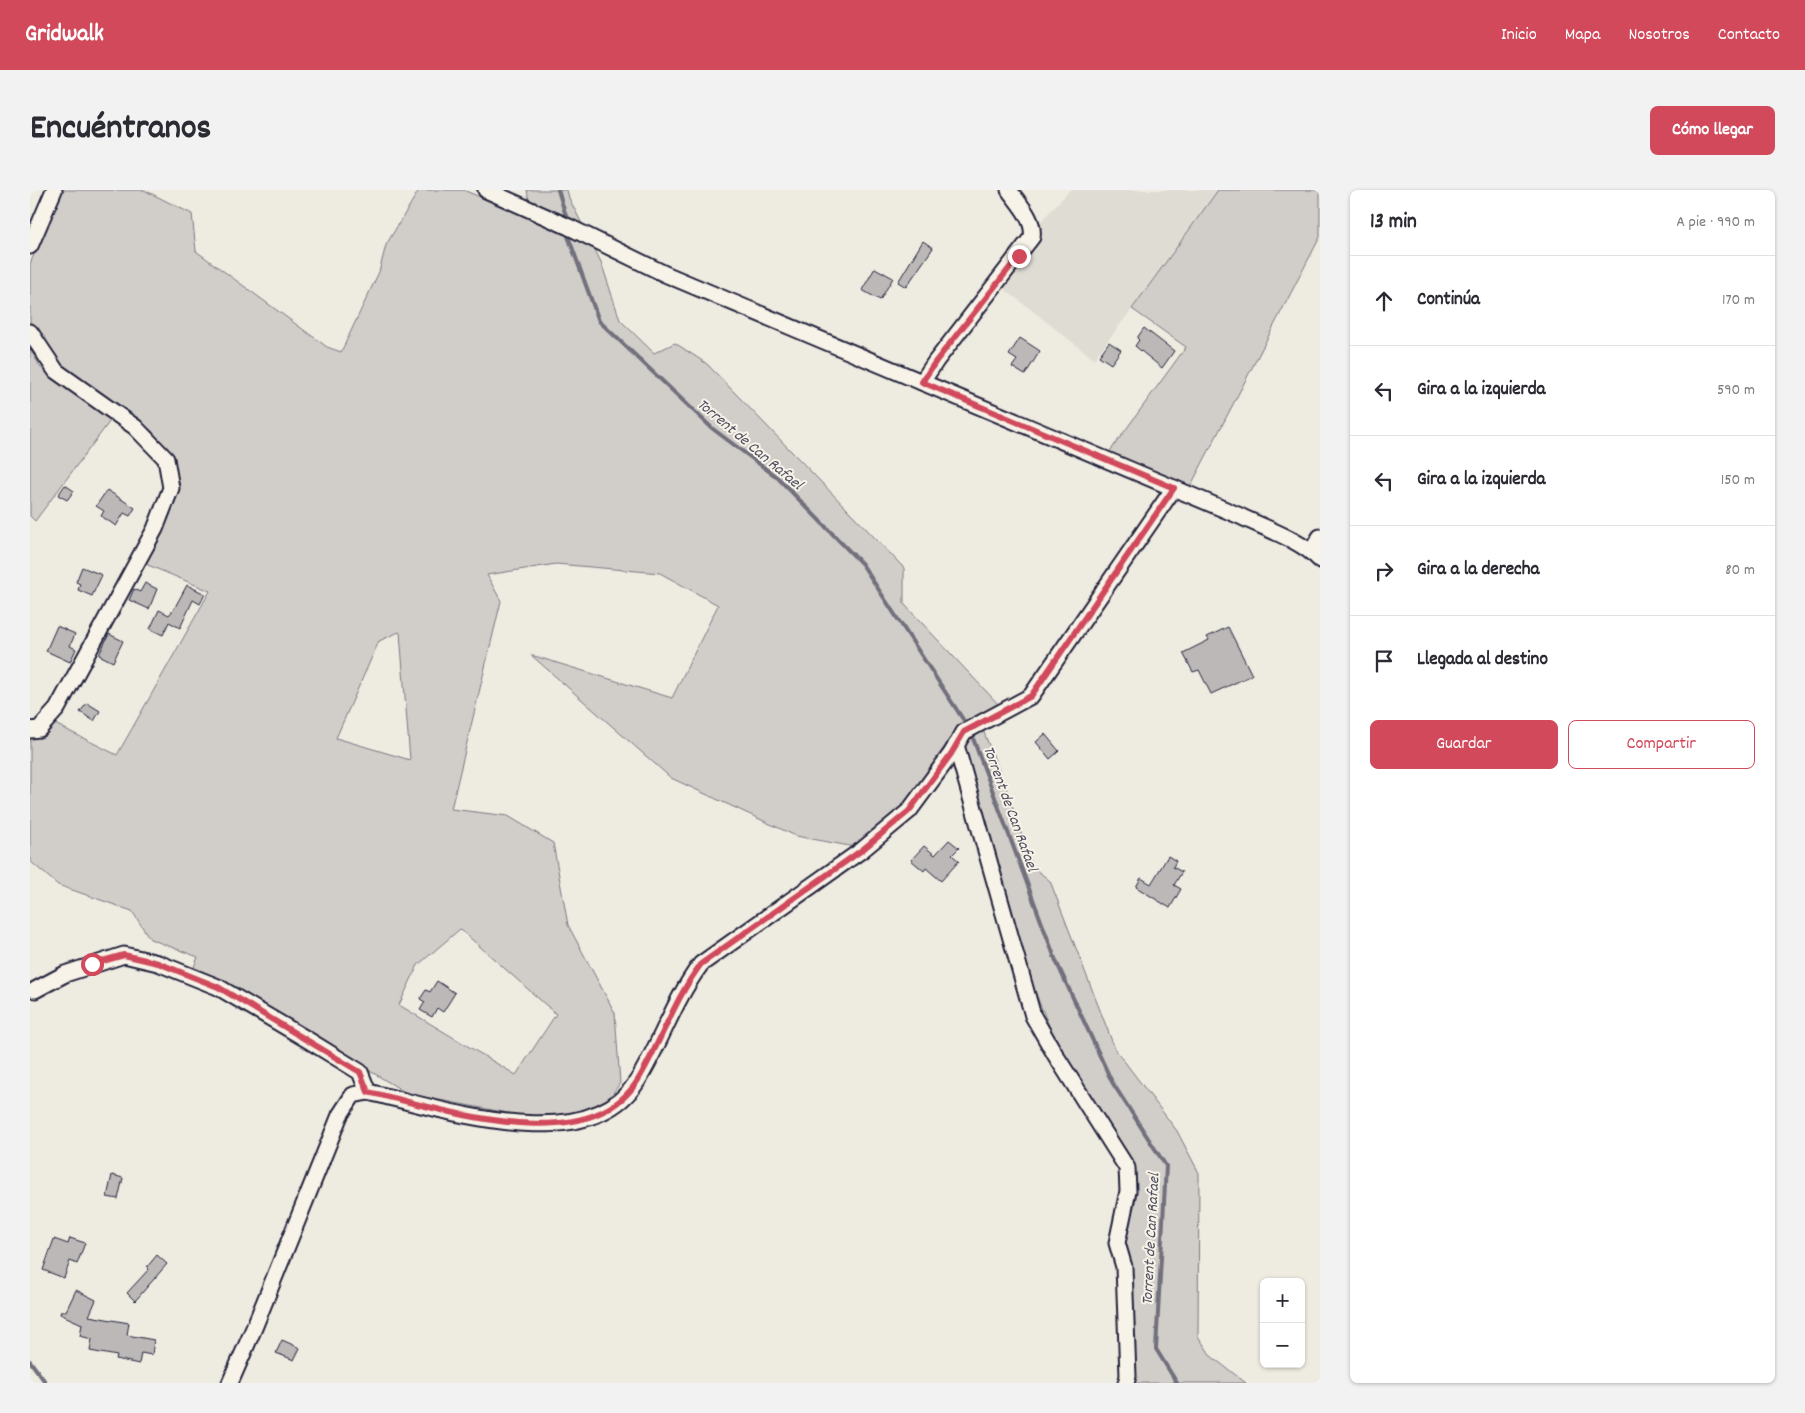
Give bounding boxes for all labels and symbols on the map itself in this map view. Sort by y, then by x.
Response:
route end [1008,245,1031,268]
water label: Torrent de Can Rafael [691,394,808,497]
water label: Torrent de Can Rafael [976,743,1043,876]
route start [81,953,104,976]
water label: Torrent de Can Rafael [1137,1171,1166,1306]

